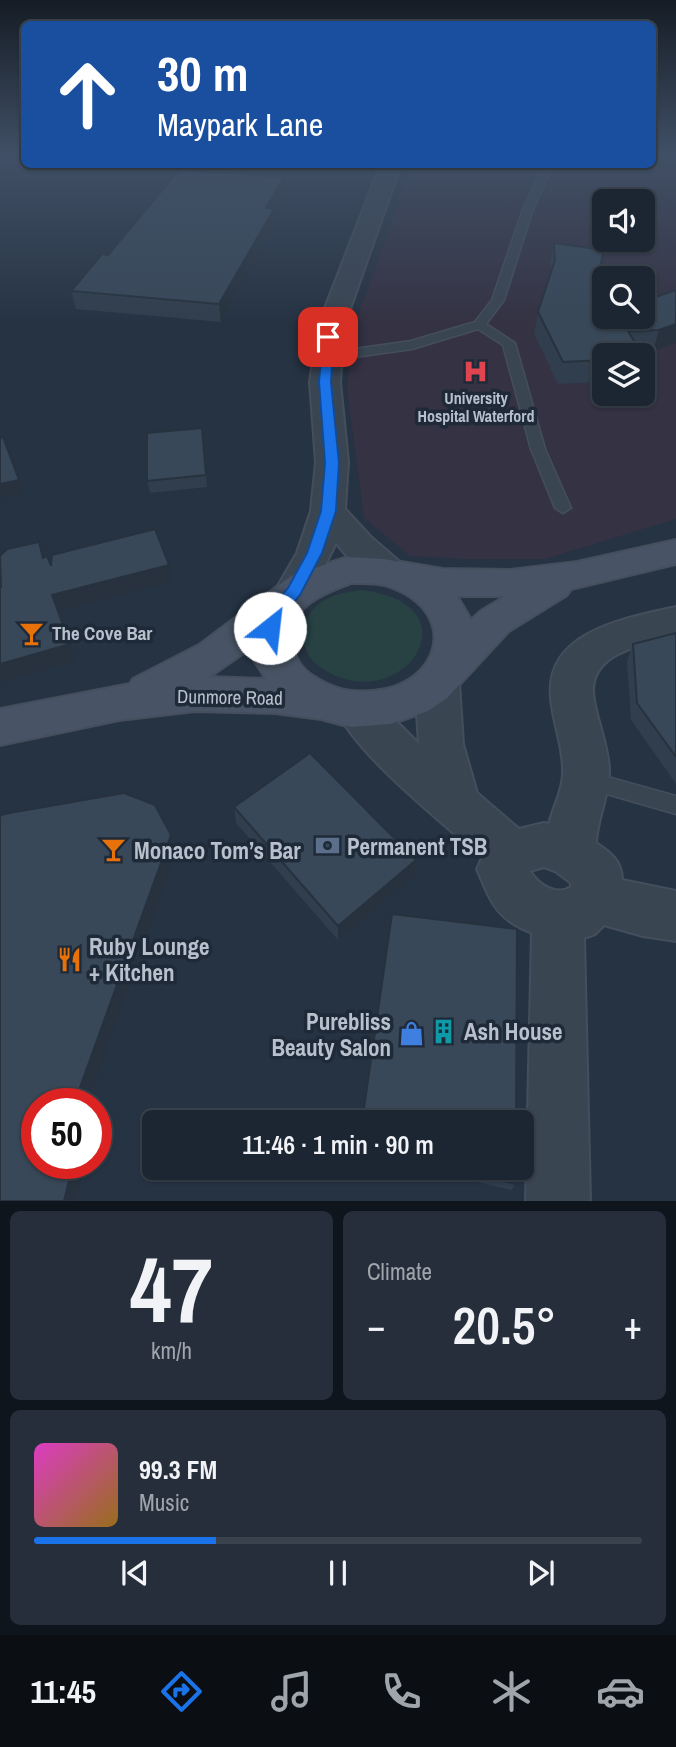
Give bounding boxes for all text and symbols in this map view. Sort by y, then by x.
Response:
text: 30 m [157,40,249,106]
icon: ahead [42,49,133,140]
text: Maypark Lane [157,103,323,146]
map controls [592,189,655,406]
button: sound [592,189,655,252]
button: search [592,266,655,329]
pin [298,307,358,367]
icon: arrive [309,318,347,356]
button: layers [592,343,655,406]
hospital icon: University Hospital Waterford [462,358,490,386]
place label: University Hospital Waterford [418,387,534,427]
position arrow [233,591,307,665]
bar icon: The Cove Bar [18,619,46,647]
place label: The Cove Bar [52,620,152,646]
street label: Dunmore Road [177,683,283,711]
place label: Permanent TSB [347,831,487,862]
bank icon: Permanent TSB [313,832,341,860]
place label: Monaco Tom’s Bar [134,835,301,866]
bar icon: Monaco Tom’s Bar [100,836,128,864]
place label: Ruby Lounge + Kitchen [89,931,210,988]
restaurant icon: Ruby Lounge + Kitchen [55,945,83,973]
place label: Purebliss Beauty Salon [272,1006,391,1063]
place label: Ash House [464,1016,563,1047]
building icon: Ash House [430,1017,458,1045]
shop icon: Purebliss Beauty Salon [397,1020,425,1048]
speed limit sign: 50 [21,1088,112,1179]
text: 11:46 · 1 min · 90 m [242,1127,434,1162]
text: 47 [130,1228,213,1350]
text: Climate [367,1256,432,1287]
text: 20.5° [453,1290,556,1360]
text: − [367,1300,385,1351]
text: + [624,1300,642,1351]
text: km/h [151,1335,192,1366]
text: 99.3 FM [139,1452,217,1487]
text: Music [139,1487,189,1518]
icon: previous [116,1554,154,1592]
icon: pause [319,1554,357,1592]
icon: next [522,1554,560,1592]
icon: directions [157,1667,206,1716]
icon: music [267,1667,316,1716]
icon: phone [377,1667,426,1716]
icon: climate [487,1667,536,1716]
icon: car [596,1667,645,1716]
text: 11:45 [30,1670,96,1713]

